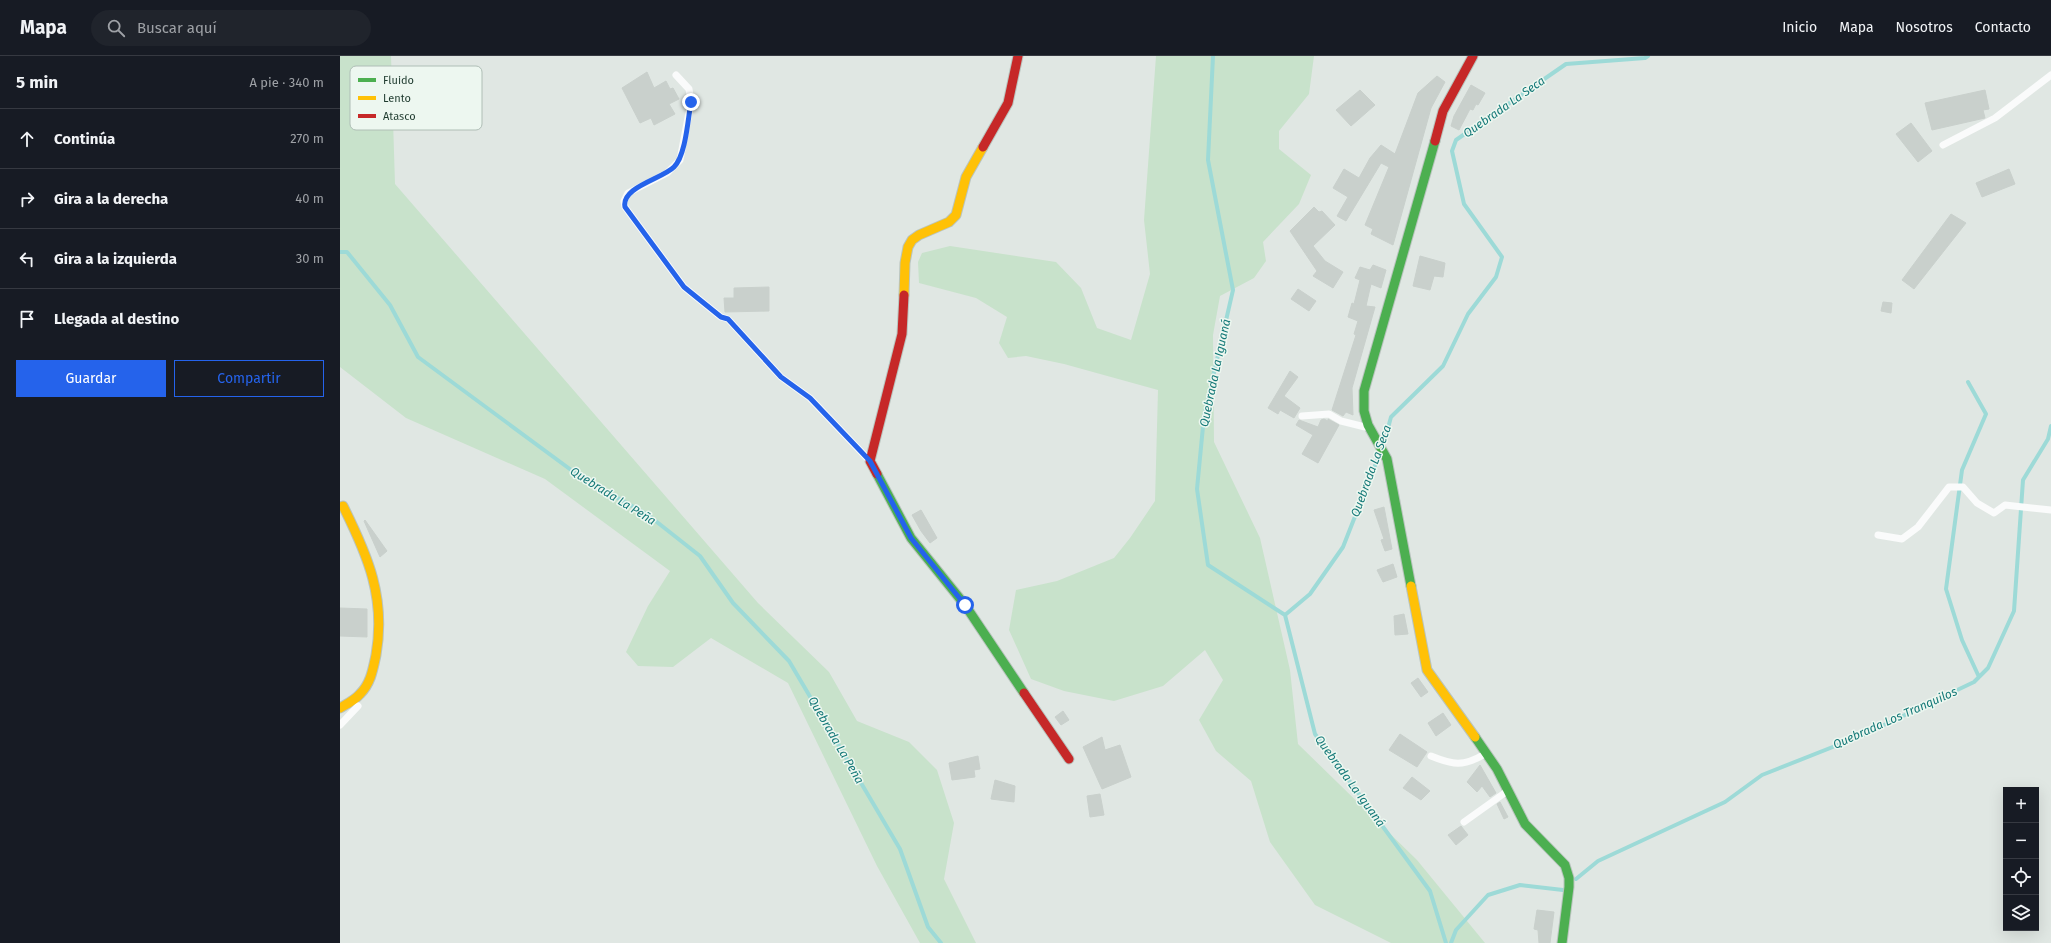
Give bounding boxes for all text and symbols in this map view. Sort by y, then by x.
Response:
search box [91,10,371,46]
text: Mapa [20,16,67,39]
icon: search [105,17,127,39]
text: Buscar aquí [137,19,217,37]
text: Inicio [1782,19,1817,36]
text: Mapa [1839,19,1874,36]
text: Nosotros [1896,19,1953,36]
text: Contacto [1975,19,2031,36]
legend [350,66,482,130]
text: 5 min [16,72,58,93]
water label: Quebrada La Seca [1460,73,1548,140]
text: Fluido [383,74,414,87]
text: A pie · 340 m [249,75,324,90]
text: Lento [383,92,411,105]
route end [682,93,700,111]
text: Atasco [383,110,416,123]
icon: ahead [16,128,38,150]
text: Continúa [54,130,115,148]
text: 270 m [290,131,324,146]
icon: right [16,188,38,210]
text: Gira a la derecha [54,190,168,208]
text: 40 m [295,191,324,206]
icon: left [16,248,38,270]
text: Gira a la izquierda [54,250,177,268]
text: 30 m [296,251,324,266]
icon: arrive [16,308,38,330]
text: Llegada al destino [54,310,179,328]
water label: Quebrada La Iguaná [1197,318,1233,428]
button: Guardar [16,360,166,397]
button: Compartir [174,360,324,397]
water label: Quebrada La Seca [1348,423,1394,519]
water label: Quebrada La Peña [568,464,659,528]
route start [956,596,974,614]
water label: Quebrada Los Tranquilos [1831,684,1960,752]
water label: Quebrada La Peña [805,694,867,786]
water label: Quebrada La Iguaná [1312,732,1388,830]
map controls [2003,787,2039,931]
button: + [2003,787,2039,823]
button: − [2003,823,2039,859]
button: locate [2003,859,2039,895]
button: layers [2003,895,2039,931]

